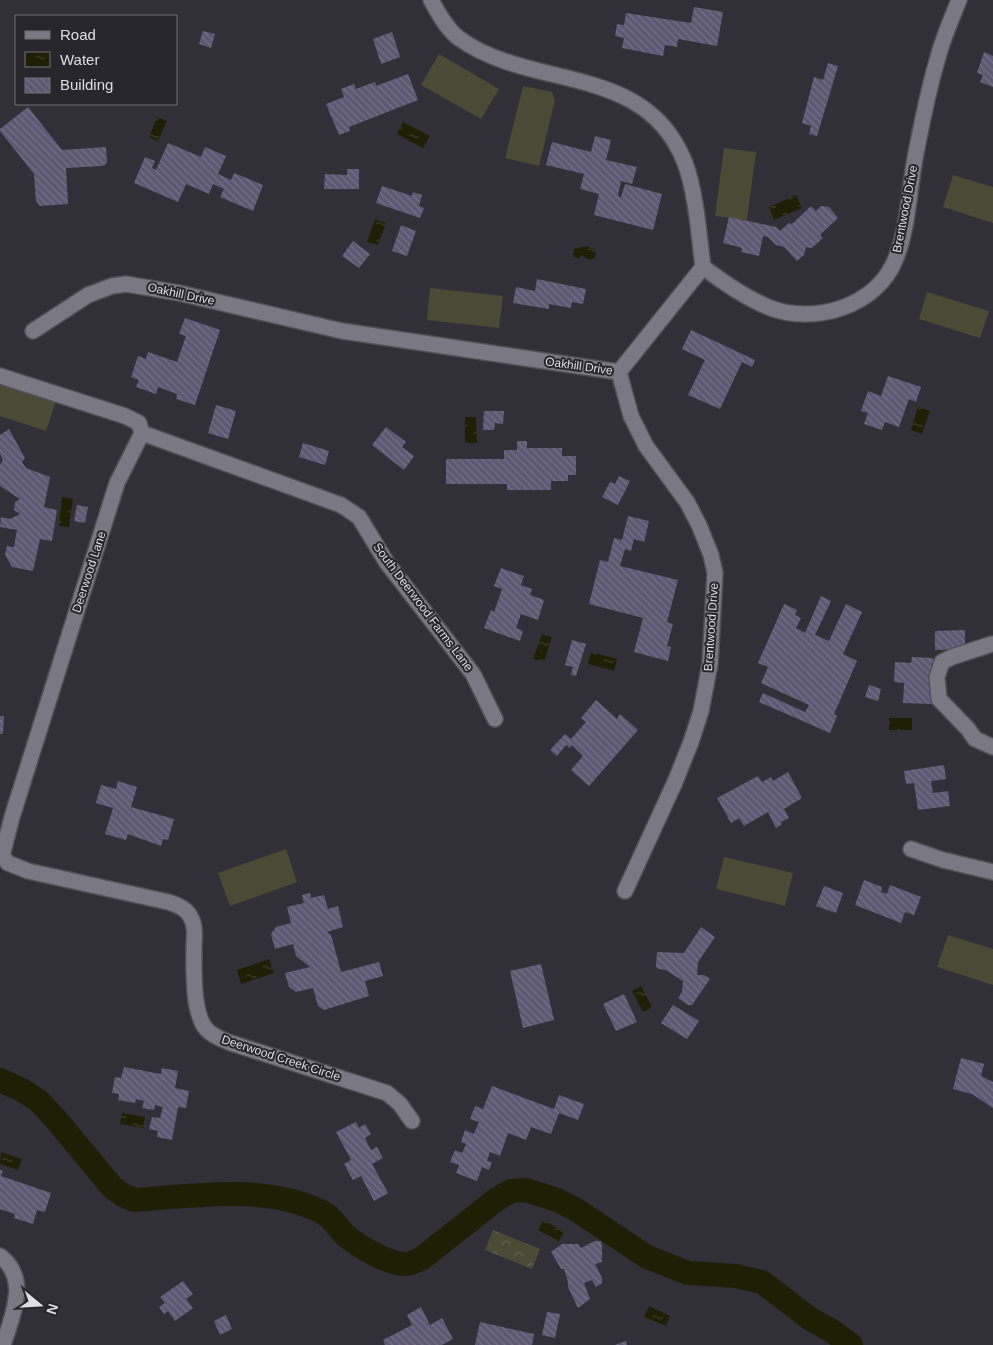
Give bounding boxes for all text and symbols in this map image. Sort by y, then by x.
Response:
legend [15,15,178,105]
text: Road [60,26,96,43]
text: Water [60,51,99,68]
text: Building [60,76,113,93]
street label: Brentwood Drive [890,164,920,254]
street label: Oakhill Drive [146,280,216,308]
street label: Oakhill Drive [544,354,614,378]
street label: Deerwood Lane [69,529,109,614]
street label: South Deerwood Farms Lane [370,540,476,674]
street label: Brentwood Drive [701,582,721,672]
street label: Deerwood Creek Circle [220,1032,342,1084]
north arrow [15,1280,65,1330]
text: N [43,1302,62,1316]

